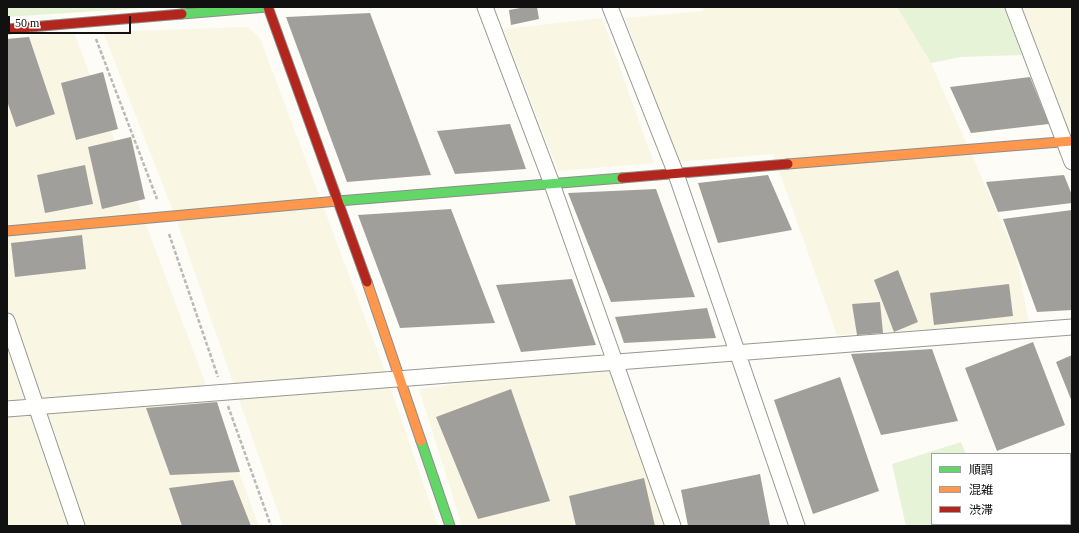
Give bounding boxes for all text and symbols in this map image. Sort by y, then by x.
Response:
scale bar [10,8,133,34]
text: 50 m [15,16,39,30]
legend [931,453,1071,525]
text: 順調 [969,463,993,477]
text: 混雑 [969,483,993,497]
text: 渋滞 [969,503,993,517]

